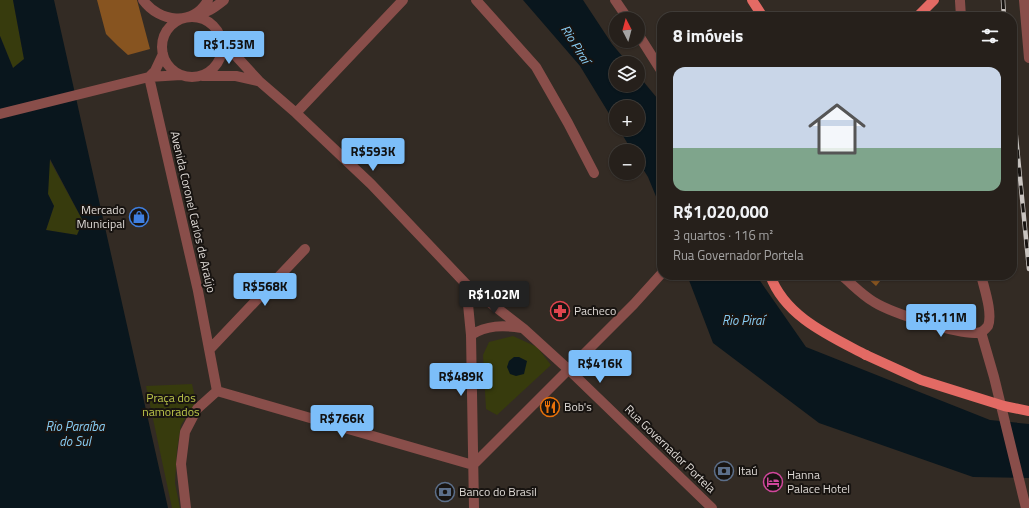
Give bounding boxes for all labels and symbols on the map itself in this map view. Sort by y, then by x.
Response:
north arrow [609,12,645,48]
water label: Rio Piraí [556,21,597,70]
pin: R$1.53M [192,31,266,65]
street label: Avenida Coronel Carlos de Araújo [166,129,221,295]
pin: R$593K [340,138,406,172]
place label: Mercado Municipal [77,200,125,233]
shop icon: Mercado Municipal [128,206,150,228]
pin: R$568K [232,273,298,307]
pin: R$1.02M [457,281,531,315]
pharmacy icon: Pacheco [549,300,571,322]
place label: Pacheco [574,301,616,320]
pin: R$1.11M [904,304,978,338]
water label: Rio Piraí [722,310,767,330]
pin: R$416K [567,350,633,384]
pin: R$489K [428,363,494,397]
park label: Praça dos namorados [142,388,200,421]
restaurant icon: Bob's [539,396,561,418]
place label: Bob's [564,397,592,416]
street label: Rua Governador Portela [620,400,720,497]
pin: R$766K [309,405,375,439]
water label: Rio Paraíba do Sul [45,416,106,451]
bank icon: Itaú [713,460,735,482]
place label: Itaú [738,461,758,480]
place label: Hanna Palace Hotel [787,465,850,498]
hotel icon: Hanna Palace Hotel [762,471,784,493]
bank icon: Banco do Brasil [434,481,456,503]
place label: Banco do Brasil [459,482,537,501]

